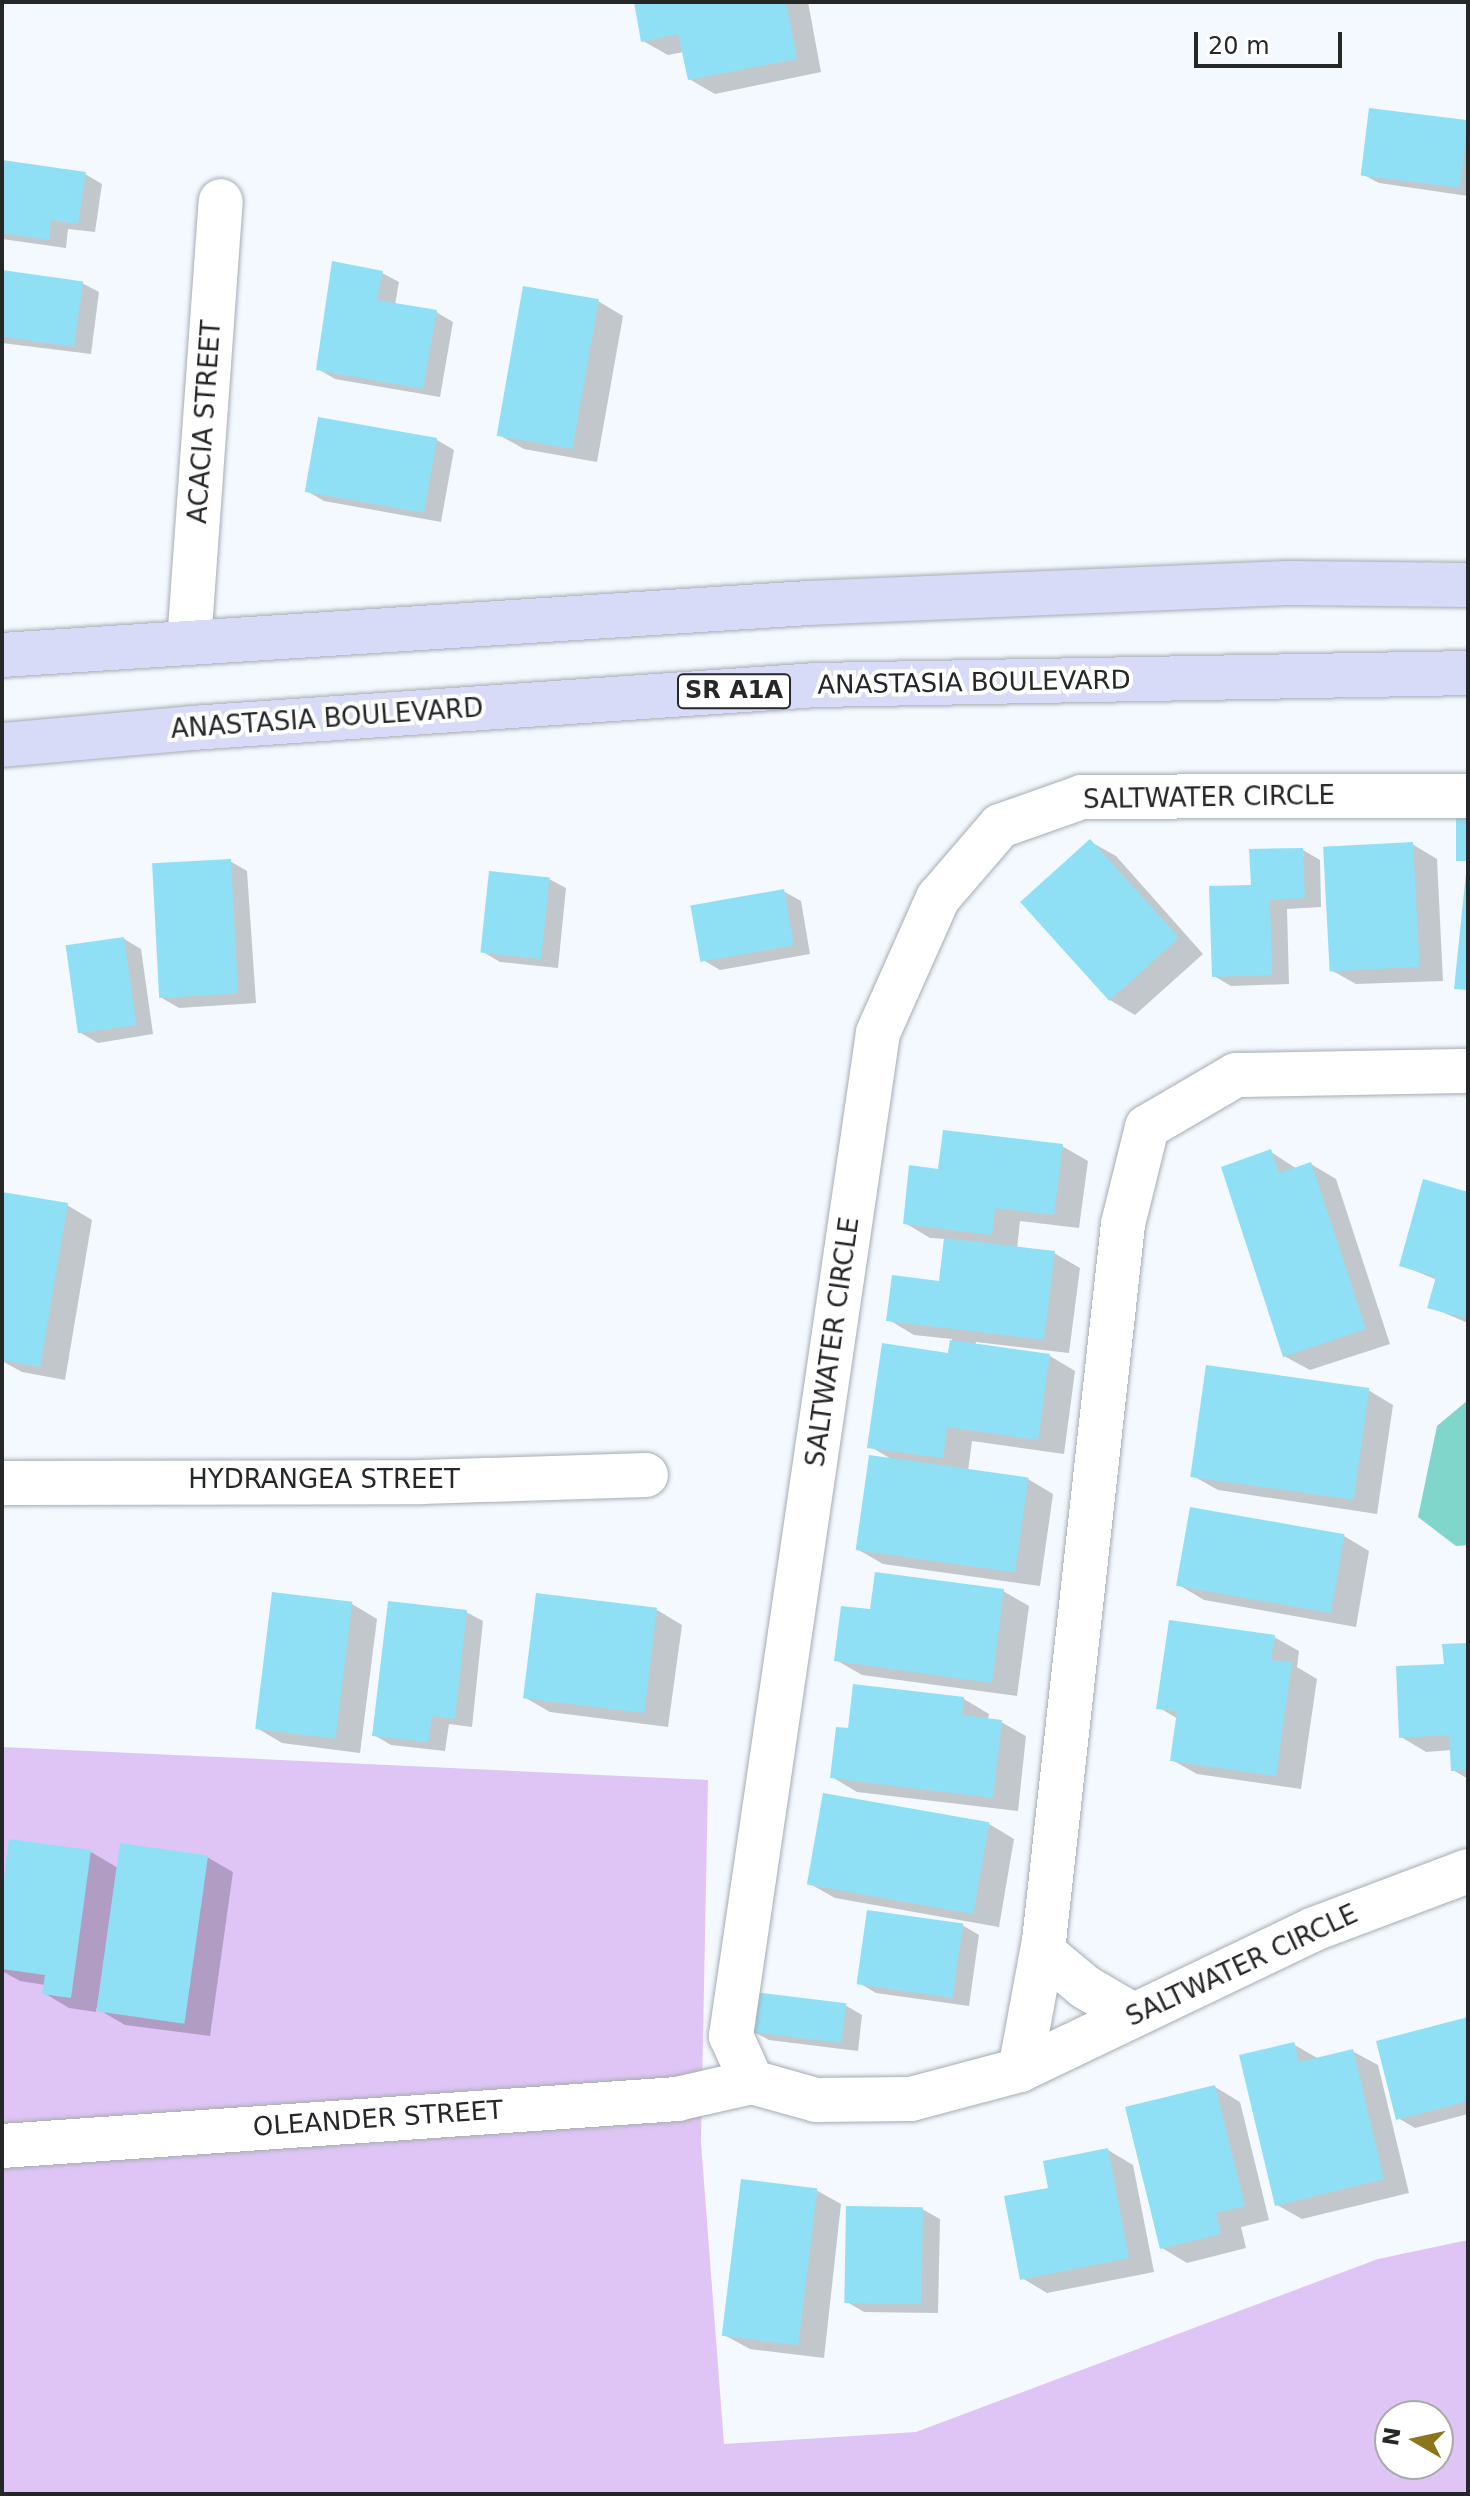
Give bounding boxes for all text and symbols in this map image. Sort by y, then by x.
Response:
scale bar [1198,16,1346,66]
text: 20 m [1208,32,1270,60]
street label: ACACIA STREET [182,319,228,525]
street label: ANASTASIA BOULEVARD [817,665,1131,701]
road number: SR A1A [676,671,792,711]
street label: ANASTASIA BOULEVARD [170,693,484,745]
street label: SALTWATER CIRCLE [1083,780,1335,816]
street label: SALTWATER CIRCLE [800,1215,866,1469]
street label: HYDRANGEA STREET [188,1464,460,1496]
street label: SALTWATER CIRCLE [1121,1899,1363,2033]
street label: OLEANDER STREET [252,2095,504,2143]
north arrow [1374,2400,1454,2480]
text: N [1378,2425,1406,2448]

